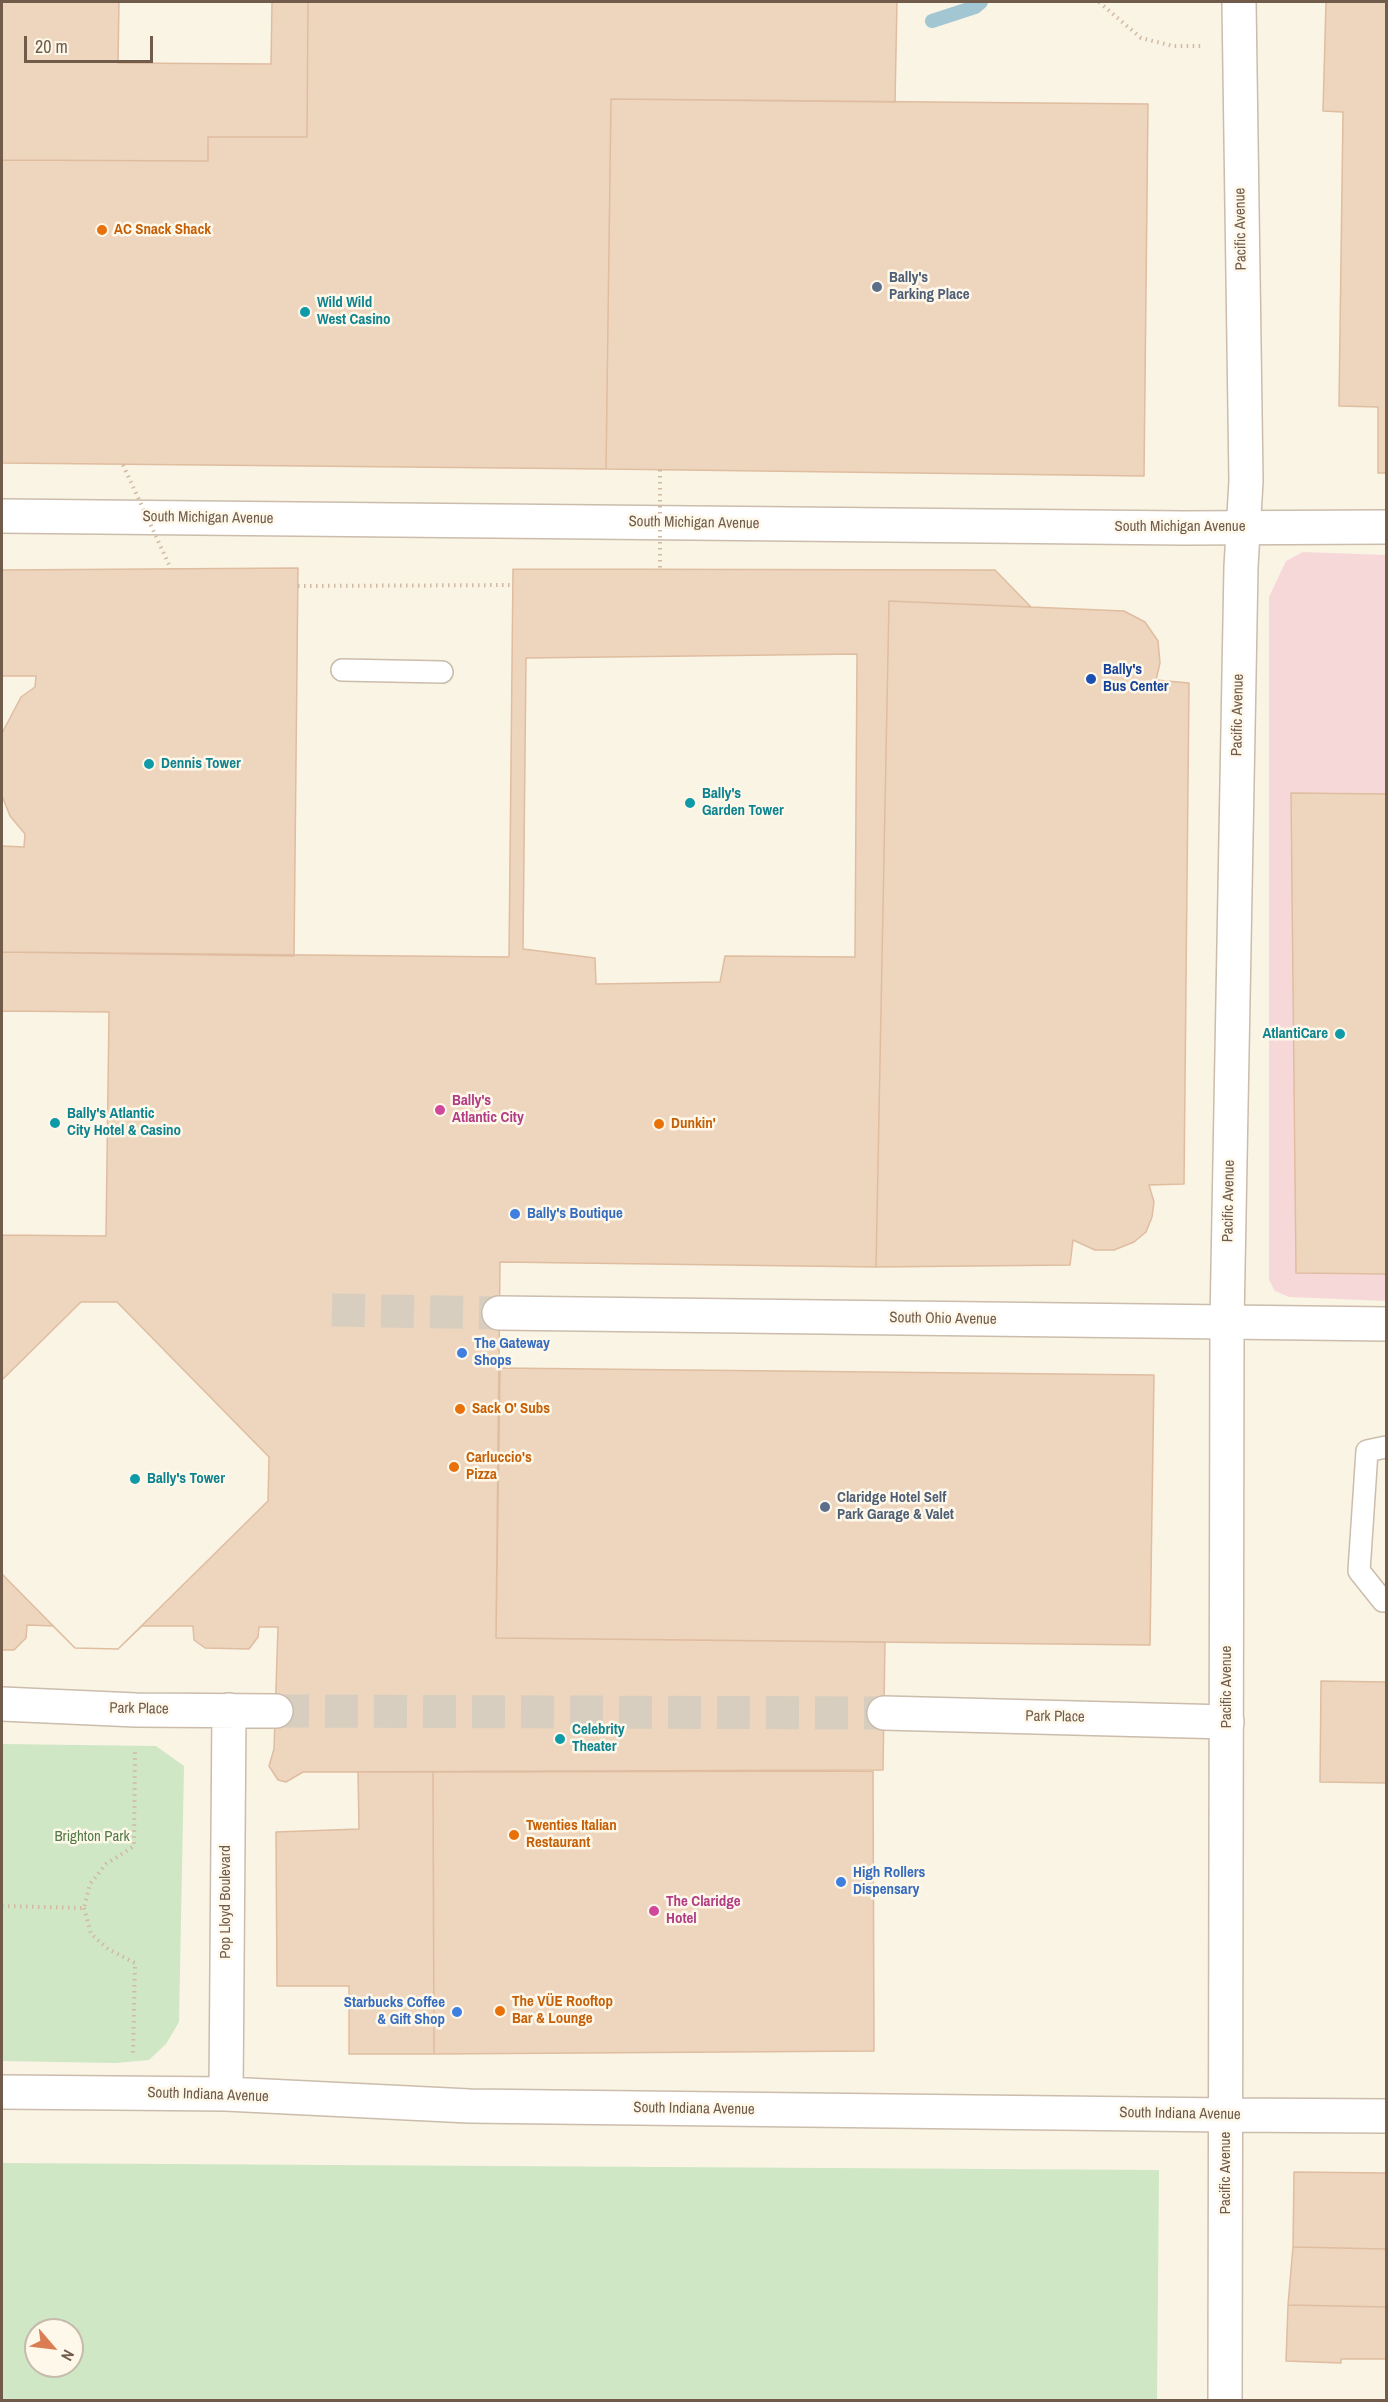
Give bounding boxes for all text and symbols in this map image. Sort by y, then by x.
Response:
scale bar [27,24,156,62]
text: 20 m [35,34,68,59]
street label: Pacific Avenue [1231,188,1251,270]
place label: AC Snack Shack [114,221,211,239]
marker: AC Snack Shack [95,223,109,237]
place label: Bally's Parking Place [889,269,970,304]
marker: Bally's Parking Place [870,280,884,294]
place label: Wild Wild West Casino [317,294,391,329]
marker: Wild Wild West Casino [298,305,312,319]
street label: South Michigan Avenue [142,508,274,528]
street label: South Michigan Avenue [628,513,760,533]
street label: South Michigan Avenue [1114,518,1246,536]
place label: Bally's Bus Center [1103,661,1169,696]
marker: Bally's Bus Center [1084,672,1098,686]
street label: Pacific Avenue [1228,674,1248,756]
place label: Dennis Tower [161,755,241,773]
marker: Dennis Tower [142,757,156,771]
place label: Bally's Garden Tower [702,785,784,820]
marker: Bally's Garden Tower [683,796,697,810]
place label: AtlantiCare [1262,1025,1328,1043]
marker: AtlantiCare [1333,1027,1347,1041]
place label: Bally's Atlantic City [452,1092,524,1127]
marker: Bally's Atlantic City [433,1103,447,1117]
place label: Bally's Atlantic City Hotel & Casino [67,1105,181,1140]
place label: Dunkin' [671,1115,716,1133]
marker: Bally's Atlantic City Hotel & Casino [48,1116,62,1130]
marker: Dunkin' [652,1117,666,1131]
street label: Pacific Avenue [1219,1160,1239,1242]
place label: Bally's Boutique [527,1205,623,1223]
marker: Bally's Boutique [508,1207,522,1221]
street label: South Ohio Avenue [889,1309,997,1329]
place label: The Gateway Shops [474,1335,550,1370]
marker: The Gateway Shops [455,1346,469,1360]
place label: Sack O' Subs [472,1400,550,1418]
marker: Sack O' Subs [453,1402,467,1416]
place label: Carluccio's Pizza [466,1449,532,1484]
marker: Carluccio's Pizza [447,1460,461,1474]
place label: Bally's Tower [147,1470,225,1488]
marker: Bally's Tower [128,1472,142,1486]
place label: Claridge Hotel Self Park Garage & Valet [837,1489,954,1524]
marker: Claridge Hotel Self Park Garage & Valet [818,1500,832,1514]
street label: Pacific Avenue [1218,1646,1236,1728]
street label: Park Place [109,1699,169,1719]
street label: Park Place [1025,1707,1085,1727]
place label: Celebrity Theater [572,1721,625,1756]
marker: Celebrity Theater [553,1732,567,1746]
place label: Twenties Italian Restaurant [526,1817,617,1852]
park label: Brighton Park [54,1828,130,1846]
marker: Twenties Italian Restaurant [507,1828,521,1842]
street label: Pop Lloyd Boulevard [217,1845,235,1959]
place label: High Rollers Dispensary [853,1864,925,1899]
marker: High Rollers Dispensary [834,1875,848,1889]
place label: The Claridge Hotel [666,1893,741,1928]
marker: The Claridge Hotel [647,1904,661,1918]
place label: The VÜE Rooftop Bar & Lounge [512,1993,613,2028]
place label: Starbucks Coffee & Gift Shop [344,1994,445,2029]
marker: The VÜE Rooftop Bar & Lounge [493,2004,507,2018]
marker: Starbucks Coffee & Gift Shop [450,2005,464,2019]
street label: South Indiana Avenue [147,2084,269,2106]
street label: South Indiana Avenue [633,2099,755,2119]
street label: South Indiana Avenue [1119,2104,1241,2124]
street label: Pacific Avenue [1217,2132,1235,2214]
north arrow [24,2318,84,2378]
text: N [56,2346,80,2365]

